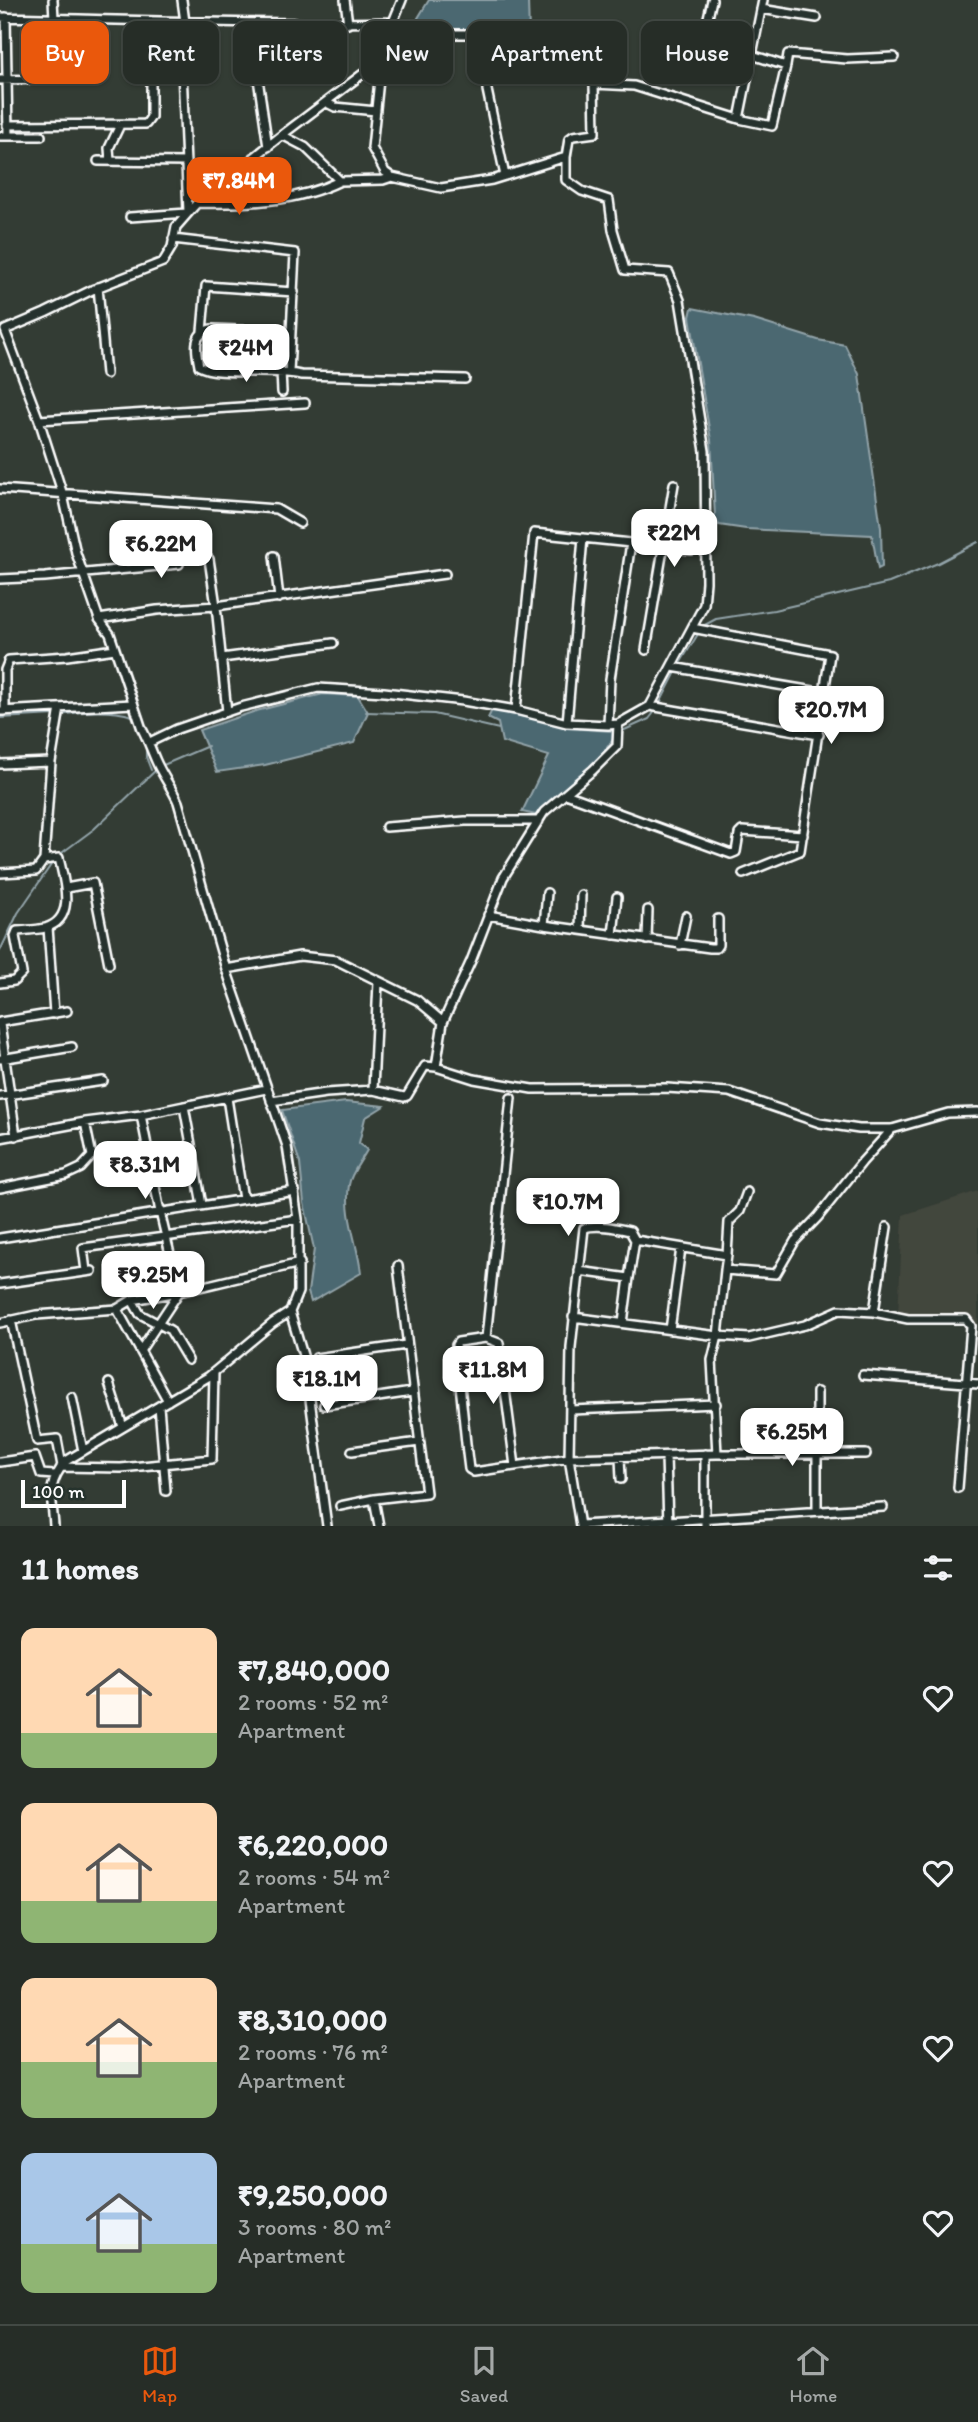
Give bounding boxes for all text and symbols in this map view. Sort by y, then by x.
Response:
chip: Buy [21,21,109,84]
chip: Rent [123,21,219,84]
chip: Filters [233,21,347,84]
chip: New [361,21,453,84]
chip: Apartment [467,21,627,84]
chip: House [641,21,753,84]
pin: ₹7.84M [182,158,296,217]
text: ₹7.84M [203,166,275,194]
pin: ₹24M [205,324,287,384]
text: ₹24M [218,333,274,361]
pin: ₹22M [633,510,715,569]
text: ₹22M [647,518,701,546]
pin: ₹6.22M [104,520,218,580]
text: ₹6.22M [125,529,197,557]
pin: ₹20.7M [774,686,888,746]
text: ₹20.7M [795,695,867,723]
pin: ₹8.31M [88,1142,202,1201]
text: ₹8.31M [110,1150,180,1178]
pin: ₹10.7M [511,1178,625,1238]
text: ₹10.7M [532,1187,604,1215]
pin: ₹9.25M [96,1252,210,1311]
text: ₹9.25M [117,1260,189,1288]
pin: ₹11.8M [436,1346,550,1406]
text: ₹11.8M [459,1355,527,1383]
pin: ₹18.1M [270,1356,384,1415]
text: ₹18.1M [293,1364,361,1392]
pin: ₹6.25M [735,1408,849,1468]
text: ₹6.25M [756,1417,828,1445]
scale bar [21,1477,126,1509]
text: 100 m [32,1480,84,1503]
icon: filters [919,1549,957,1587]
text: 11 homes [21,1550,139,1587]
text: ₹7,840,000 [238,1651,390,1688]
icon: home [77,1656,161,1740]
icon: heart [919,1679,957,1717]
text: 2 rooms · 52 m² [238,1688,388,1716]
text: Apartment [238,1716,345,1744]
text: ₹6,220,000 [238,1826,388,1863]
icon: home [77,1831,161,1915]
icon: heart [919,1854,957,1892]
text: 2 rooms · 54 m² [238,1863,390,1891]
text: Apartment [238,1891,345,1919]
text: ₹8,310,000 [238,2001,388,2038]
icon: home [77,2006,161,2090]
icon: heart [919,2029,957,2067]
text: 2 rooms · 76 m² [238,2038,388,2066]
text: Apartment [238,2066,345,2094]
text: ₹9,250,000 [238,2176,388,2213]
icon: home [77,2181,161,2265]
icon: heart [919,2204,957,2242]
text: 3 rooms · 80 m² [238,2213,392,2241]
text: Apartment [238,2241,345,2269]
tab: Map [141,2342,179,2407]
tab: Saved [460,2342,508,2407]
tab: Home [789,2342,837,2407]

